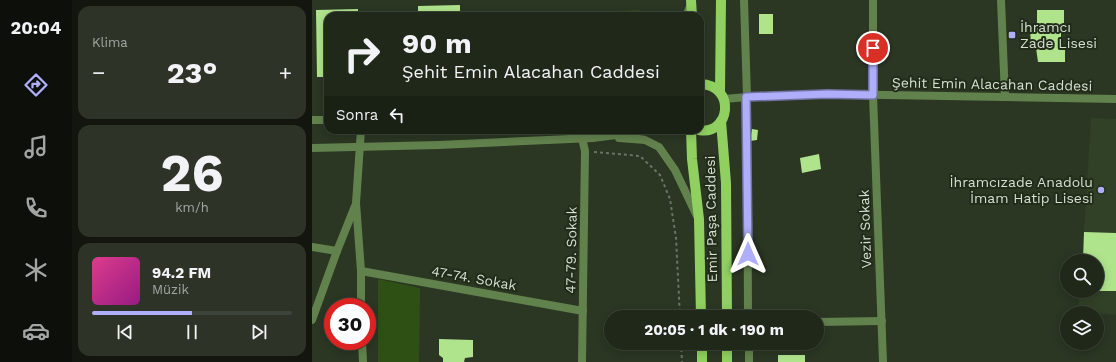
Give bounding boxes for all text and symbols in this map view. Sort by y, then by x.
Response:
text: 20:04 [11,17,61,38]
place label: İhramcı Zade Lisesi [1020,19,1097,51]
text: 90 m [402,27,472,60]
icon: right [336,28,388,80]
marker: İhramcı Zade Lisesi [1007,30,1017,40]
pin [856,31,890,65]
text: Klima [92,35,128,50]
icon: arrive [862,37,884,59]
text: 23° [167,55,217,90]
text: − [92,60,105,85]
text: + [279,60,292,85]
text: Şehit Emin Alacahan Caddesi [402,61,660,82]
icon: directions [22,71,50,99]
street label: Şehit Emin Alacahan Caddesi [892,74,1092,94]
icon: left [386,104,408,126]
text: Sonra [336,106,378,124]
icon: music [22,133,50,161]
text: 26 [160,143,224,204]
street label: Emir Paşa Caddesi [702,156,720,282]
place label: İhramcızade Anadolu İmam Hatip Lisesi [950,174,1093,206]
marker: İhramcızade Anadolu İmam Hatip Lisesi [1096,185,1106,195]
street label: Vezir Sokak [856,189,874,269]
icon: phone [22,194,50,222]
text: km/h [175,200,209,215]
street label: 47-79. Sokak [562,206,580,294]
position arrow [727,233,769,275]
map controls [1060,254,1104,350]
button: search [1060,254,1104,298]
icon: climate [22,256,50,284]
street label: 47-74. Sokak [430,263,518,293]
text: 94.2 FM [152,264,211,282]
text: Müzik [152,282,189,297]
speed limit sign: 30 [324,298,376,350]
button: layers [1060,306,1104,350]
icon: car [22,317,50,345]
icon: previous [114,321,136,343]
icon: pause [181,321,203,343]
icon: next [248,321,270,343]
text: 20:05 · 1 dk · 190 m [644,321,784,339]

